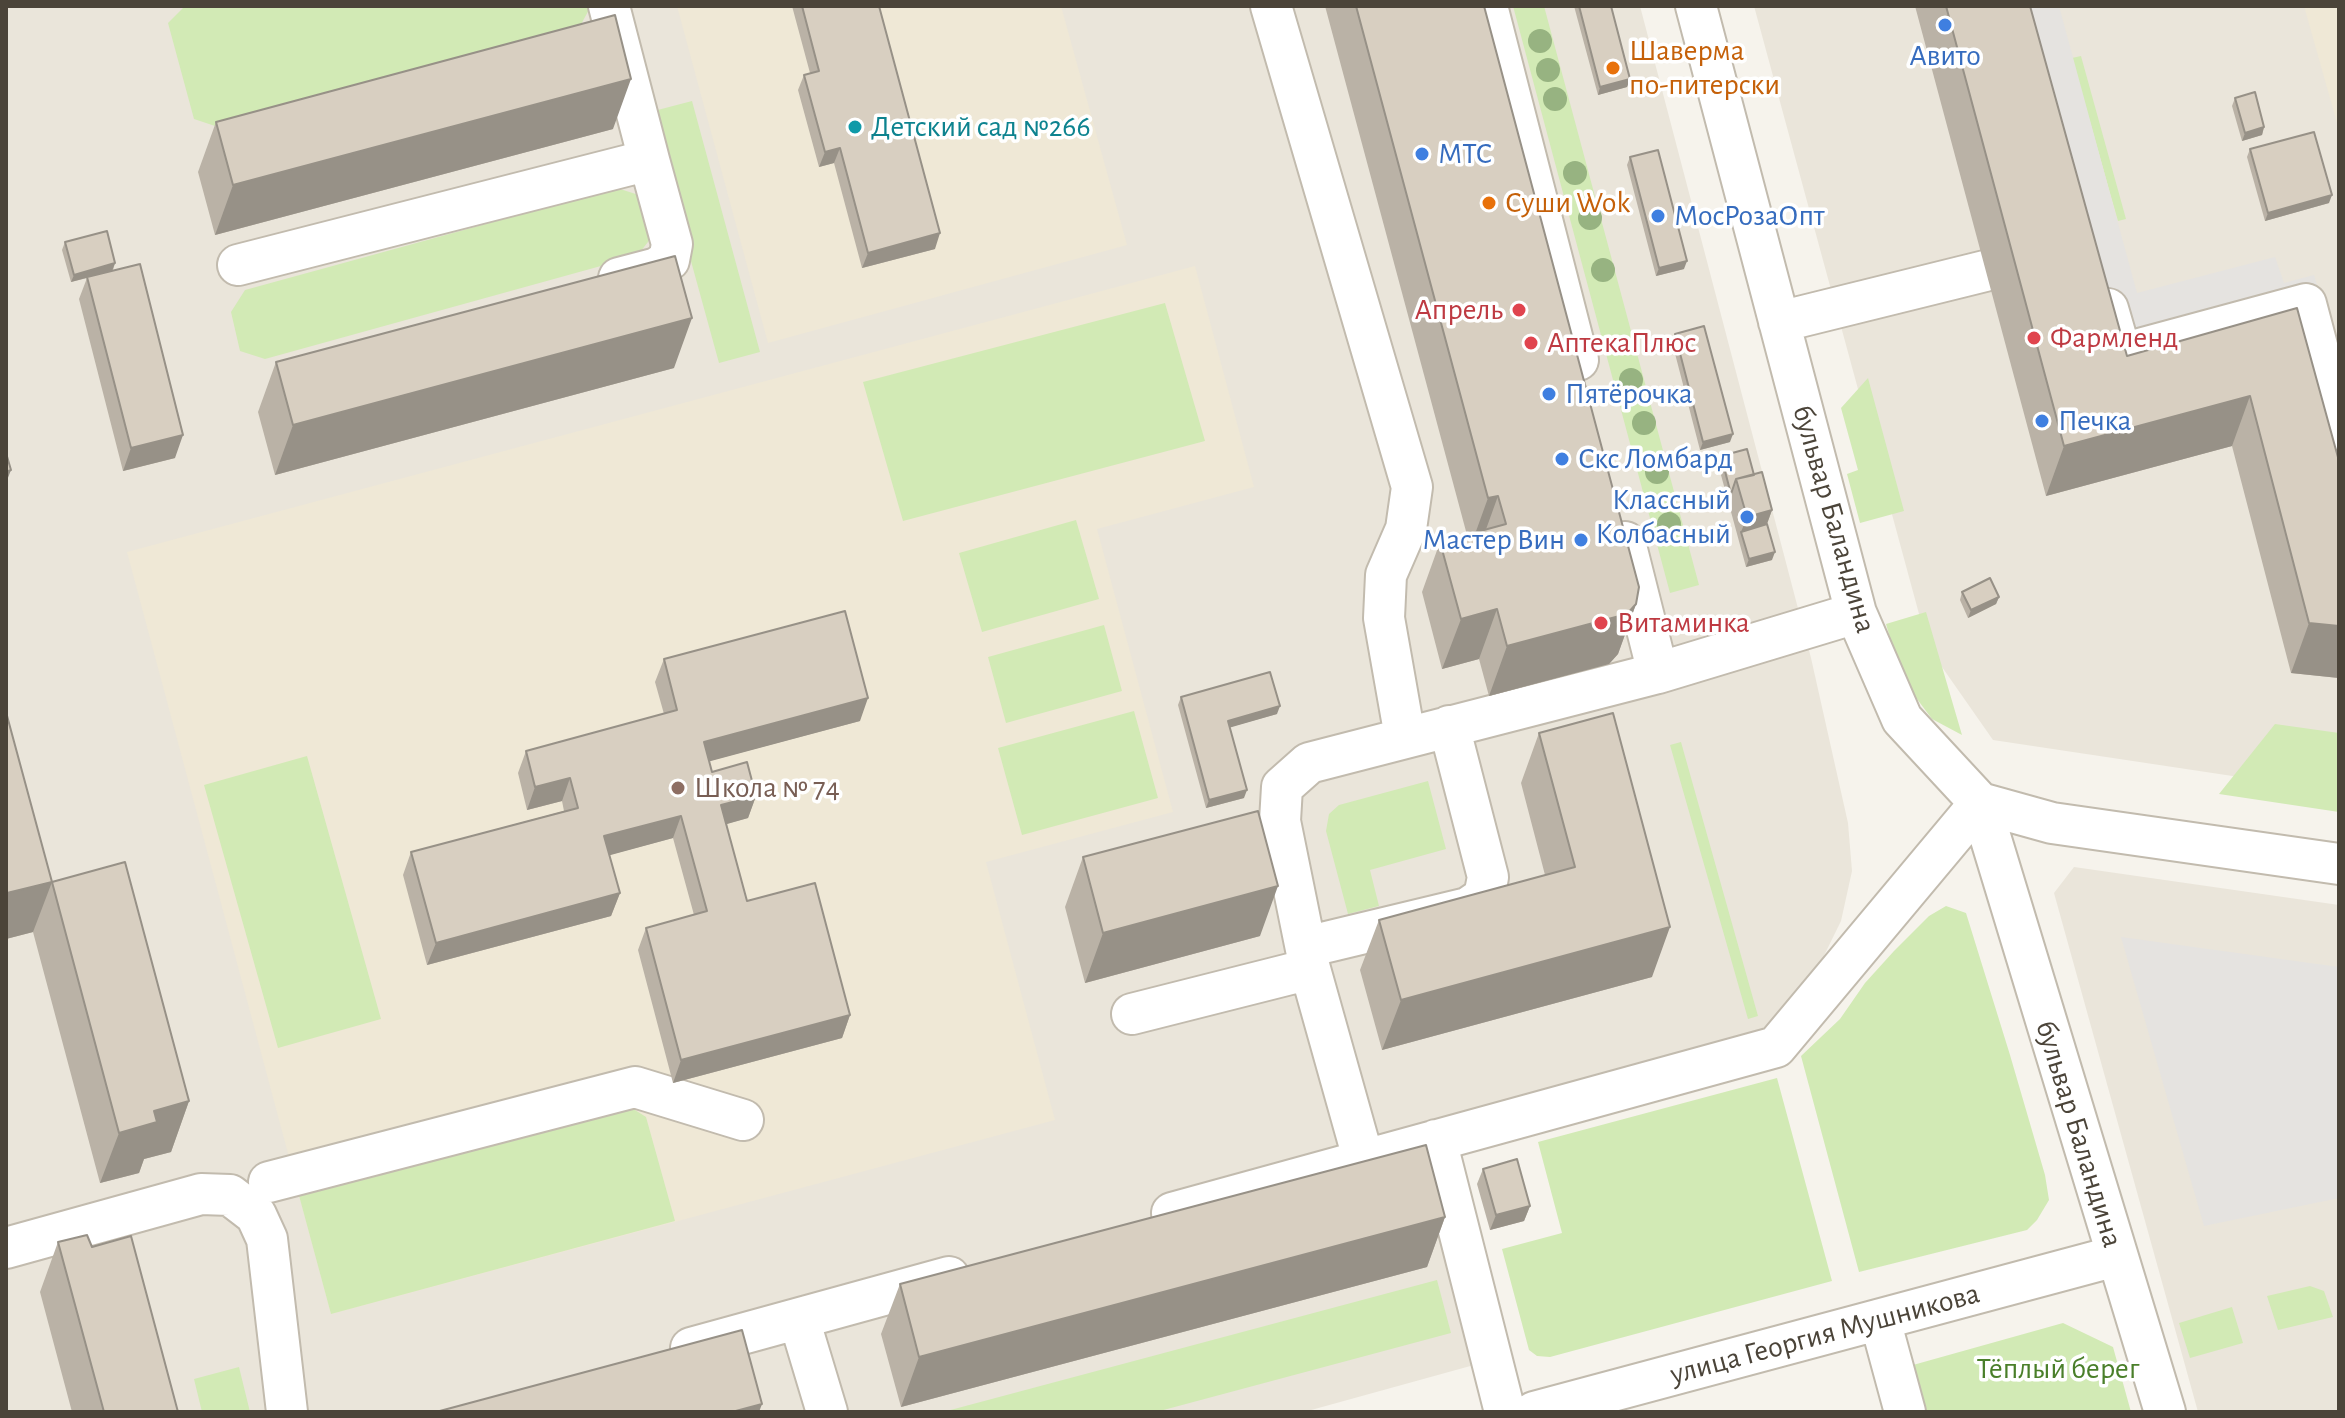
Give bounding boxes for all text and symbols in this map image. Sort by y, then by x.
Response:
marker: Авито [1936,16,1954,34]
place label: Шаверма по-питерски [1629,33,1780,104]
place label: Авито [1909,38,1981,74]
marker: Шаверма по-питерски [1604,59,1622,77]
place label: Детский сад №266 [871,109,1090,145]
marker: Детский сад №266 [846,118,864,136]
place label: МТС [1438,136,1492,172]
marker: МТС [1413,145,1431,163]
place label: Суши Wok [1505,185,1630,221]
marker: Суши Wok [1480,194,1498,212]
place label: МосРозаОпт [1674,198,1825,234]
marker: МосРозаОпт [1649,207,1667,225]
place label: Апрель [1415,292,1503,328]
marker: Апрель [1510,301,1528,319]
place label: Фармленд [2050,320,2178,356]
place label: АптекаПлюс [1547,325,1697,361]
marker: Фармленд [2025,329,2043,347]
marker: АптекаПлюс [1522,334,1540,352]
place label: Пятёрочка [1565,376,1693,412]
marker: Пятёрочка [1540,385,1558,403]
street label: бульвар Баландина [1784,401,1884,637]
place label: Печка [2058,403,2131,439]
marker: Печка [2033,412,2051,430]
place label: Скс Ломбард [1578,441,1733,477]
marker: Скс Ломбард [1553,450,1571,468]
place label: Классный Колбасный [1596,482,1731,552]
marker: Классный Колбасный [1738,508,1756,526]
place label: Мастер Вин [1422,522,1565,558]
marker: Мастер Вин [1572,531,1590,549]
place label: Витаминка [1617,605,1750,641]
marker: Витаминка [1592,614,1610,632]
place label: Школа № 74 [694,770,840,806]
marker: Школа № 74 [669,779,687,797]
street label: бульвар Баландина [2027,1016,2131,1252]
street label: улица Георгия Мушникова [1666,1275,1984,1393]
park label: Тёплый берег [1977,1351,2139,1387]

